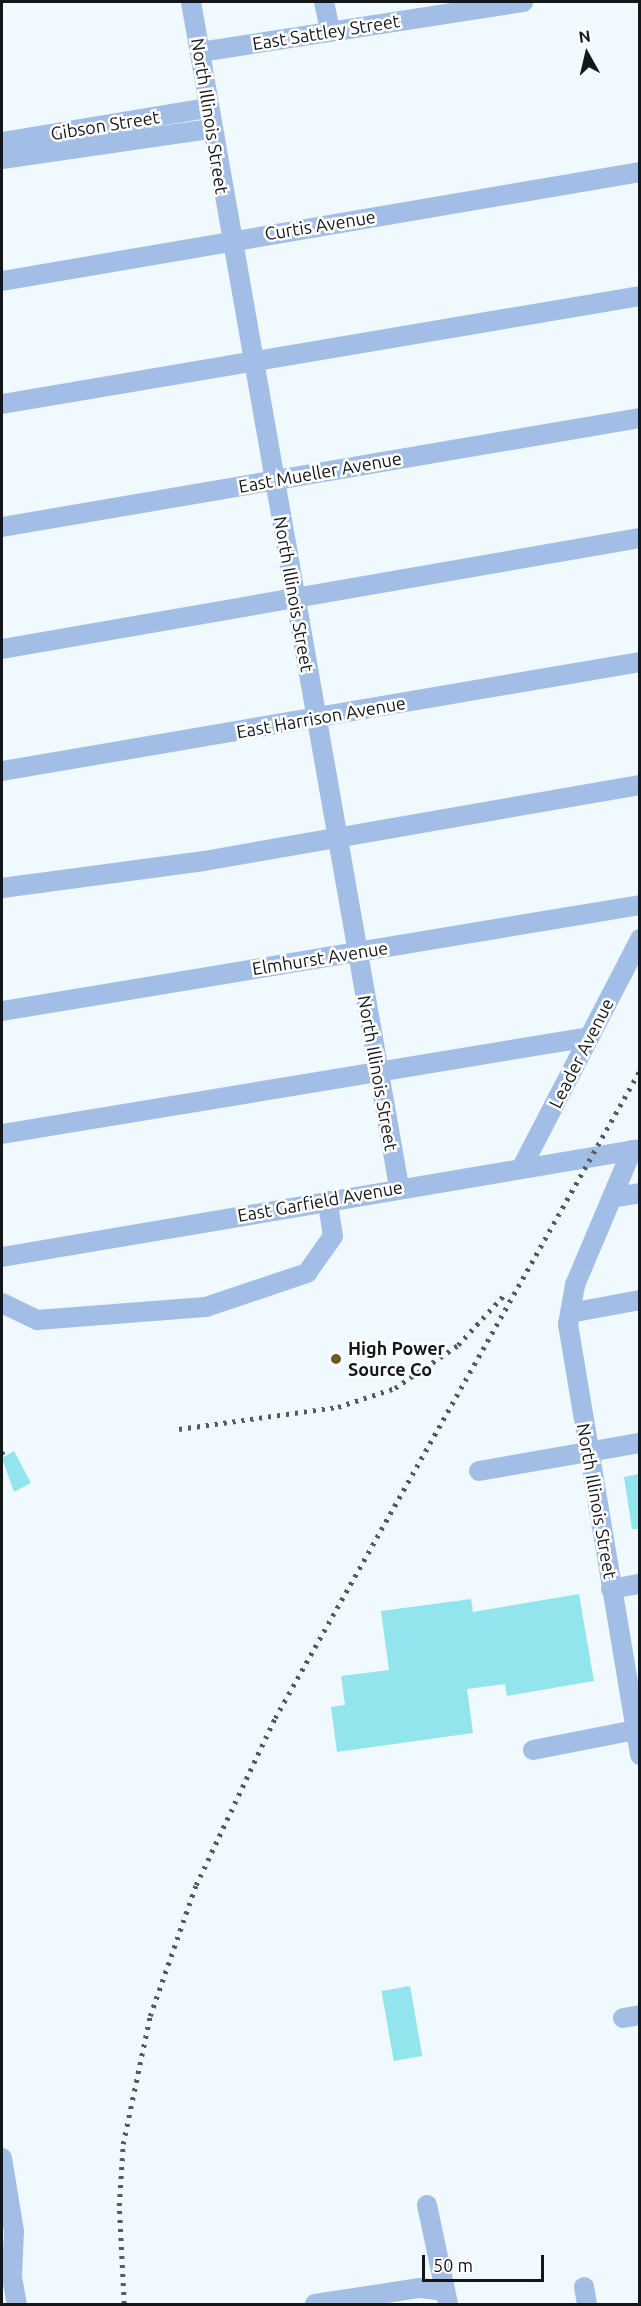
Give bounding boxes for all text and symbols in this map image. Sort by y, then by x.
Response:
street label: East Sattley Street [251,10,401,54]
north arrow [557,24,617,84]
text: N [577,26,592,46]
street label: North Illinois Street [187,37,233,195]
street label: Gibson Street [49,106,161,144]
street label: Curtis Avenue [263,206,377,244]
street label: East Mueller Avenue [237,447,403,497]
street label: North Illinois Street [270,515,318,673]
street label: East Harrison Avenue [235,691,407,743]
street label: Elmhurst Avenue [250,937,390,979]
street label: North Illinois Street [354,994,402,1152]
street label: Leader Avenue [544,994,618,1112]
street label: East Garfield Avenue [236,1176,404,1226]
place label: High Power Source Co [348,1338,445,1380]
marker: High Power Source Co [329,1352,343,1366]
street label: North Illinois Street [573,1422,621,1580]
scale bar [425,2243,546,2281]
text: 50 m [433,2255,473,2275]

